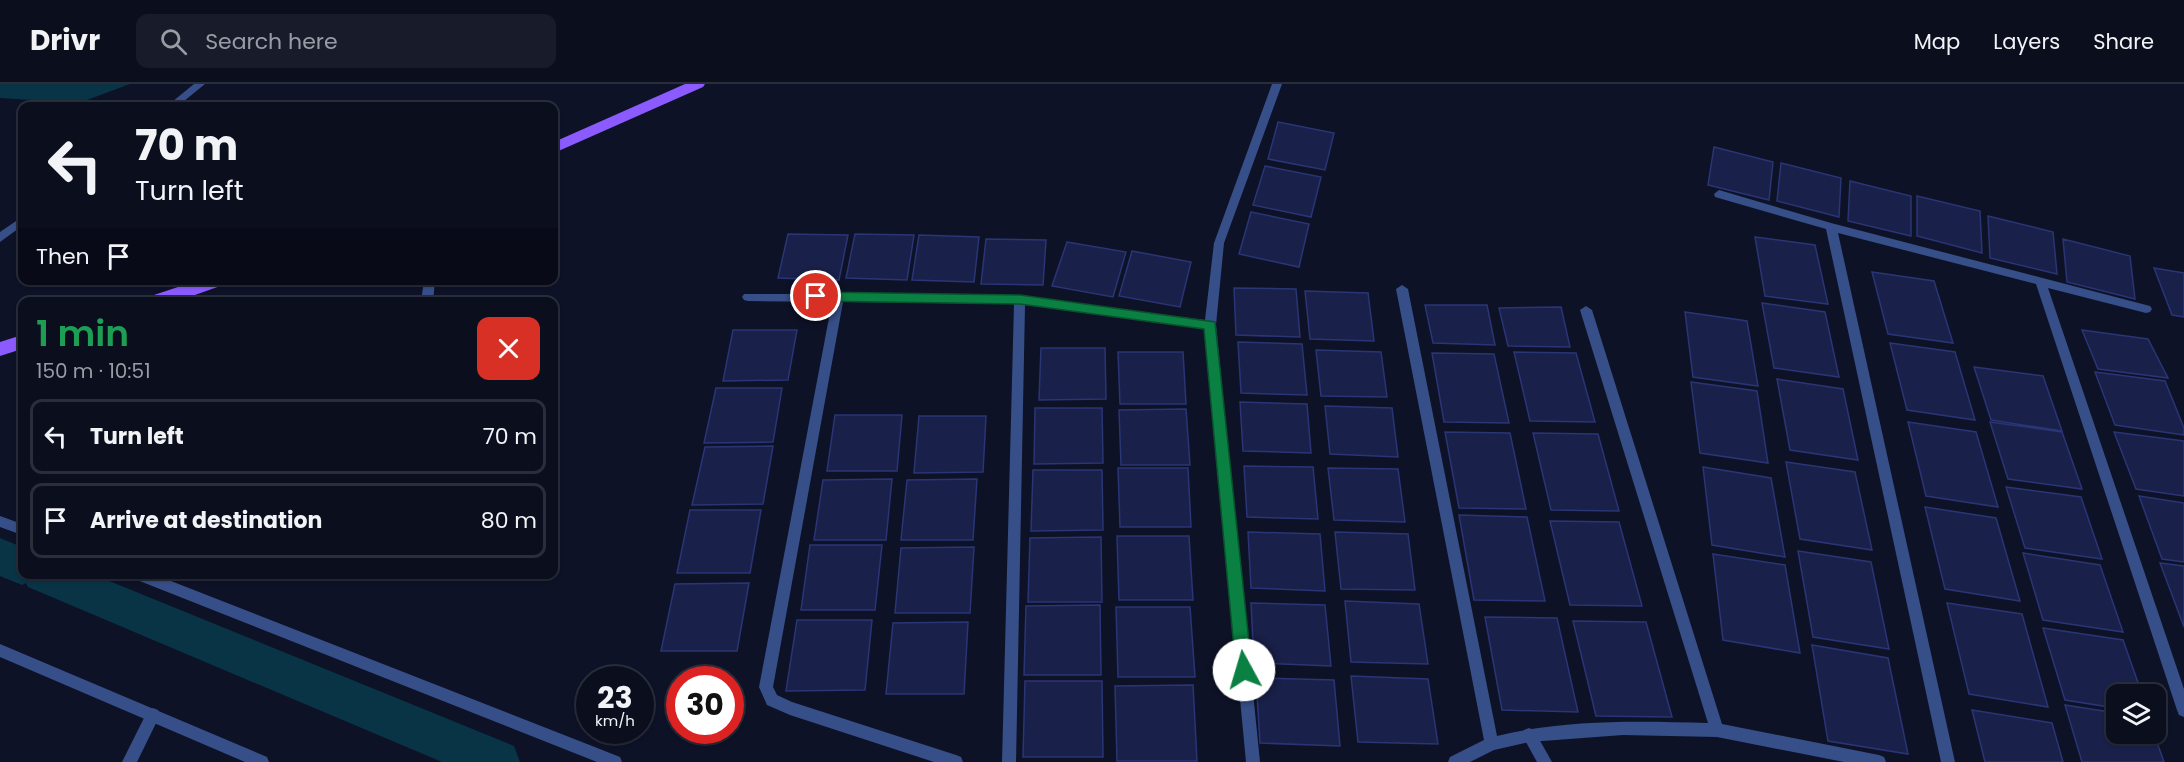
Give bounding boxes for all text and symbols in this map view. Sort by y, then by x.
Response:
search box [136,14,556,68]
text: Drivr [30,21,100,60]
icon: search [157,25,190,58]
text: Search here [205,26,338,57]
text: Map [1914,27,1960,56]
text: Layers [1993,27,2060,56]
text: Share [2093,27,2154,56]
text: 70 m [135,116,238,175]
icon: left [36,126,114,204]
text: Turn left [135,172,244,209]
icon: arrive [102,240,135,273]
text: Then [36,241,90,272]
pin [790,270,841,321]
icon: arrive [799,279,832,312]
text: 1 min [36,308,129,359]
button: close [477,317,540,380]
text: 150 m · 10:51 [36,357,151,385]
icon: left [39,420,72,453]
text: Turn left [90,421,184,452]
text: 70 m [483,421,537,452]
icon: arrive [39,504,72,537]
text: Arrive at destination [90,505,322,536]
text: 80 m [481,505,537,536]
position arrow [1212,638,1276,702]
speed limit sign: 30 [666,666,744,744]
text: 23 [597,676,633,719]
map controls [2106,684,2166,744]
button: layers [2106,684,2166,744]
text: km/h [595,710,635,731]

